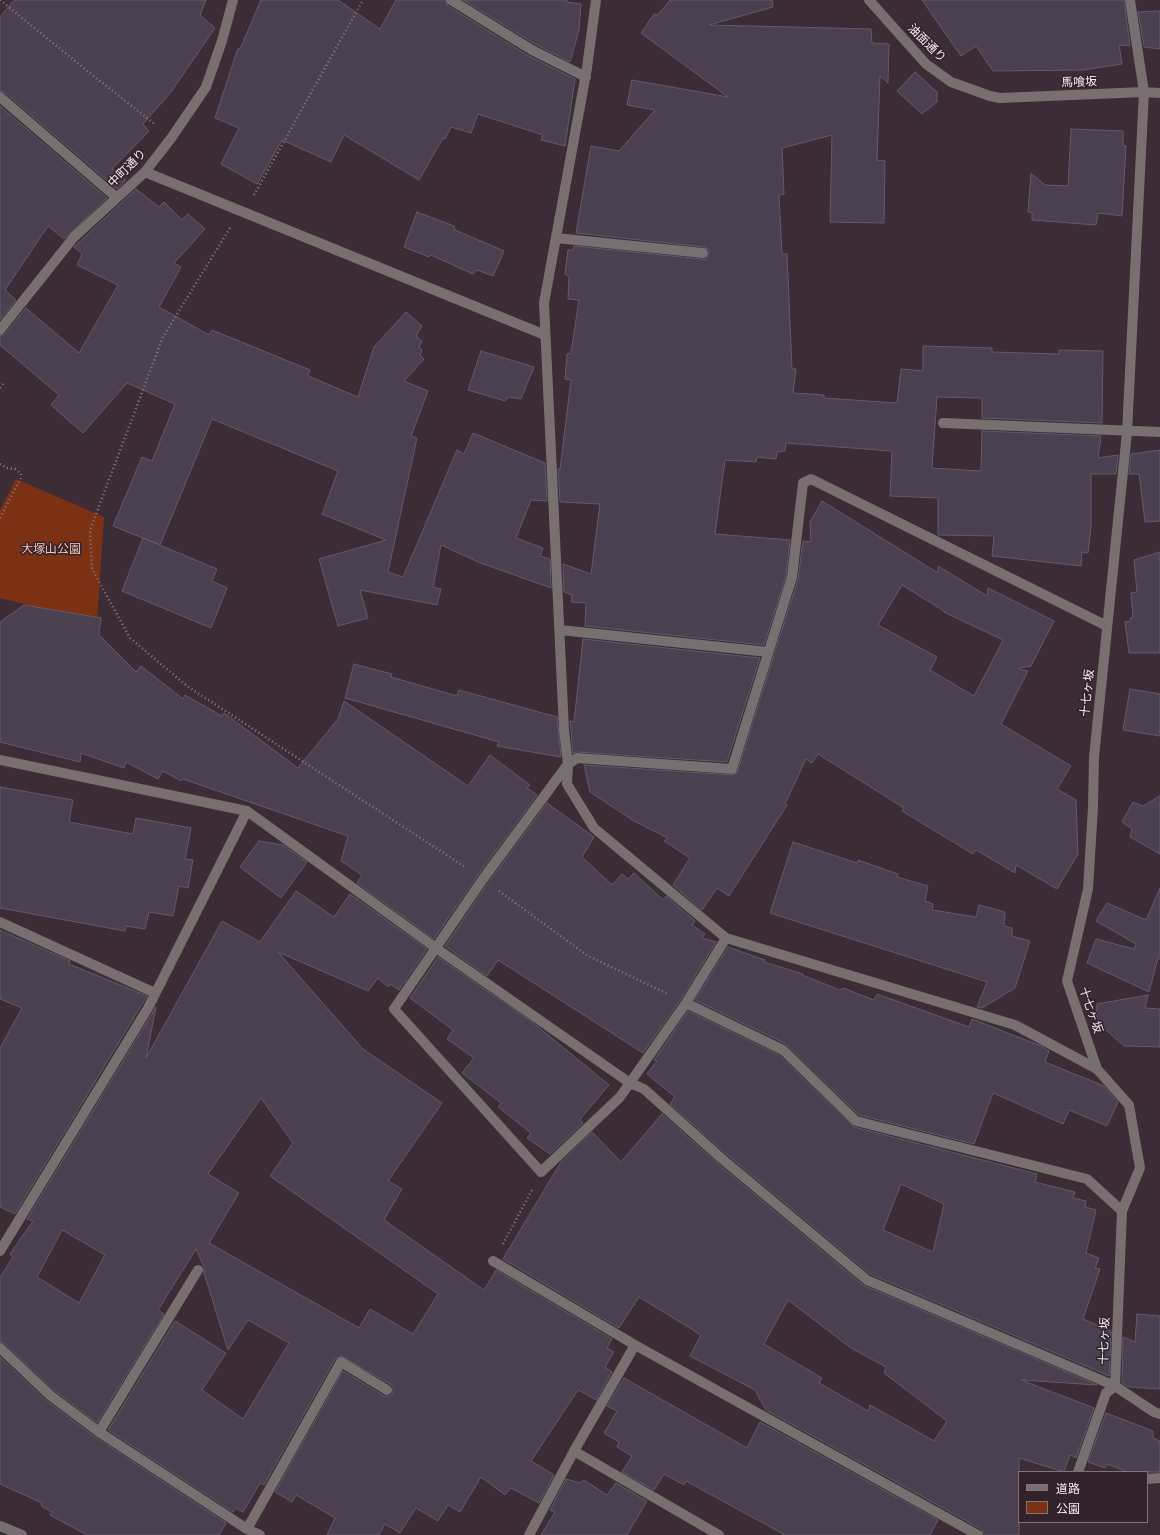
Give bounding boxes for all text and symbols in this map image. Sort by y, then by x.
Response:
street label: 油面通り [905,21,949,65]
street label: 馬喰坂 [1061,74,1097,90]
street label: 中町通り [105,146,149,190]
park label: 大塚山公園 [21,542,81,556]
street label: 十七ヶ坂 [1077,668,1097,718]
street label: 十七ヶ坂 [1076,985,1106,1035]
street label: 十七ヶ坂 [1096,1317,1112,1365]
legend [1018,1471,1148,1523]
text: 道路 [1056,1481,1080,1495]
text: 公園 [1056,1501,1080,1515]

